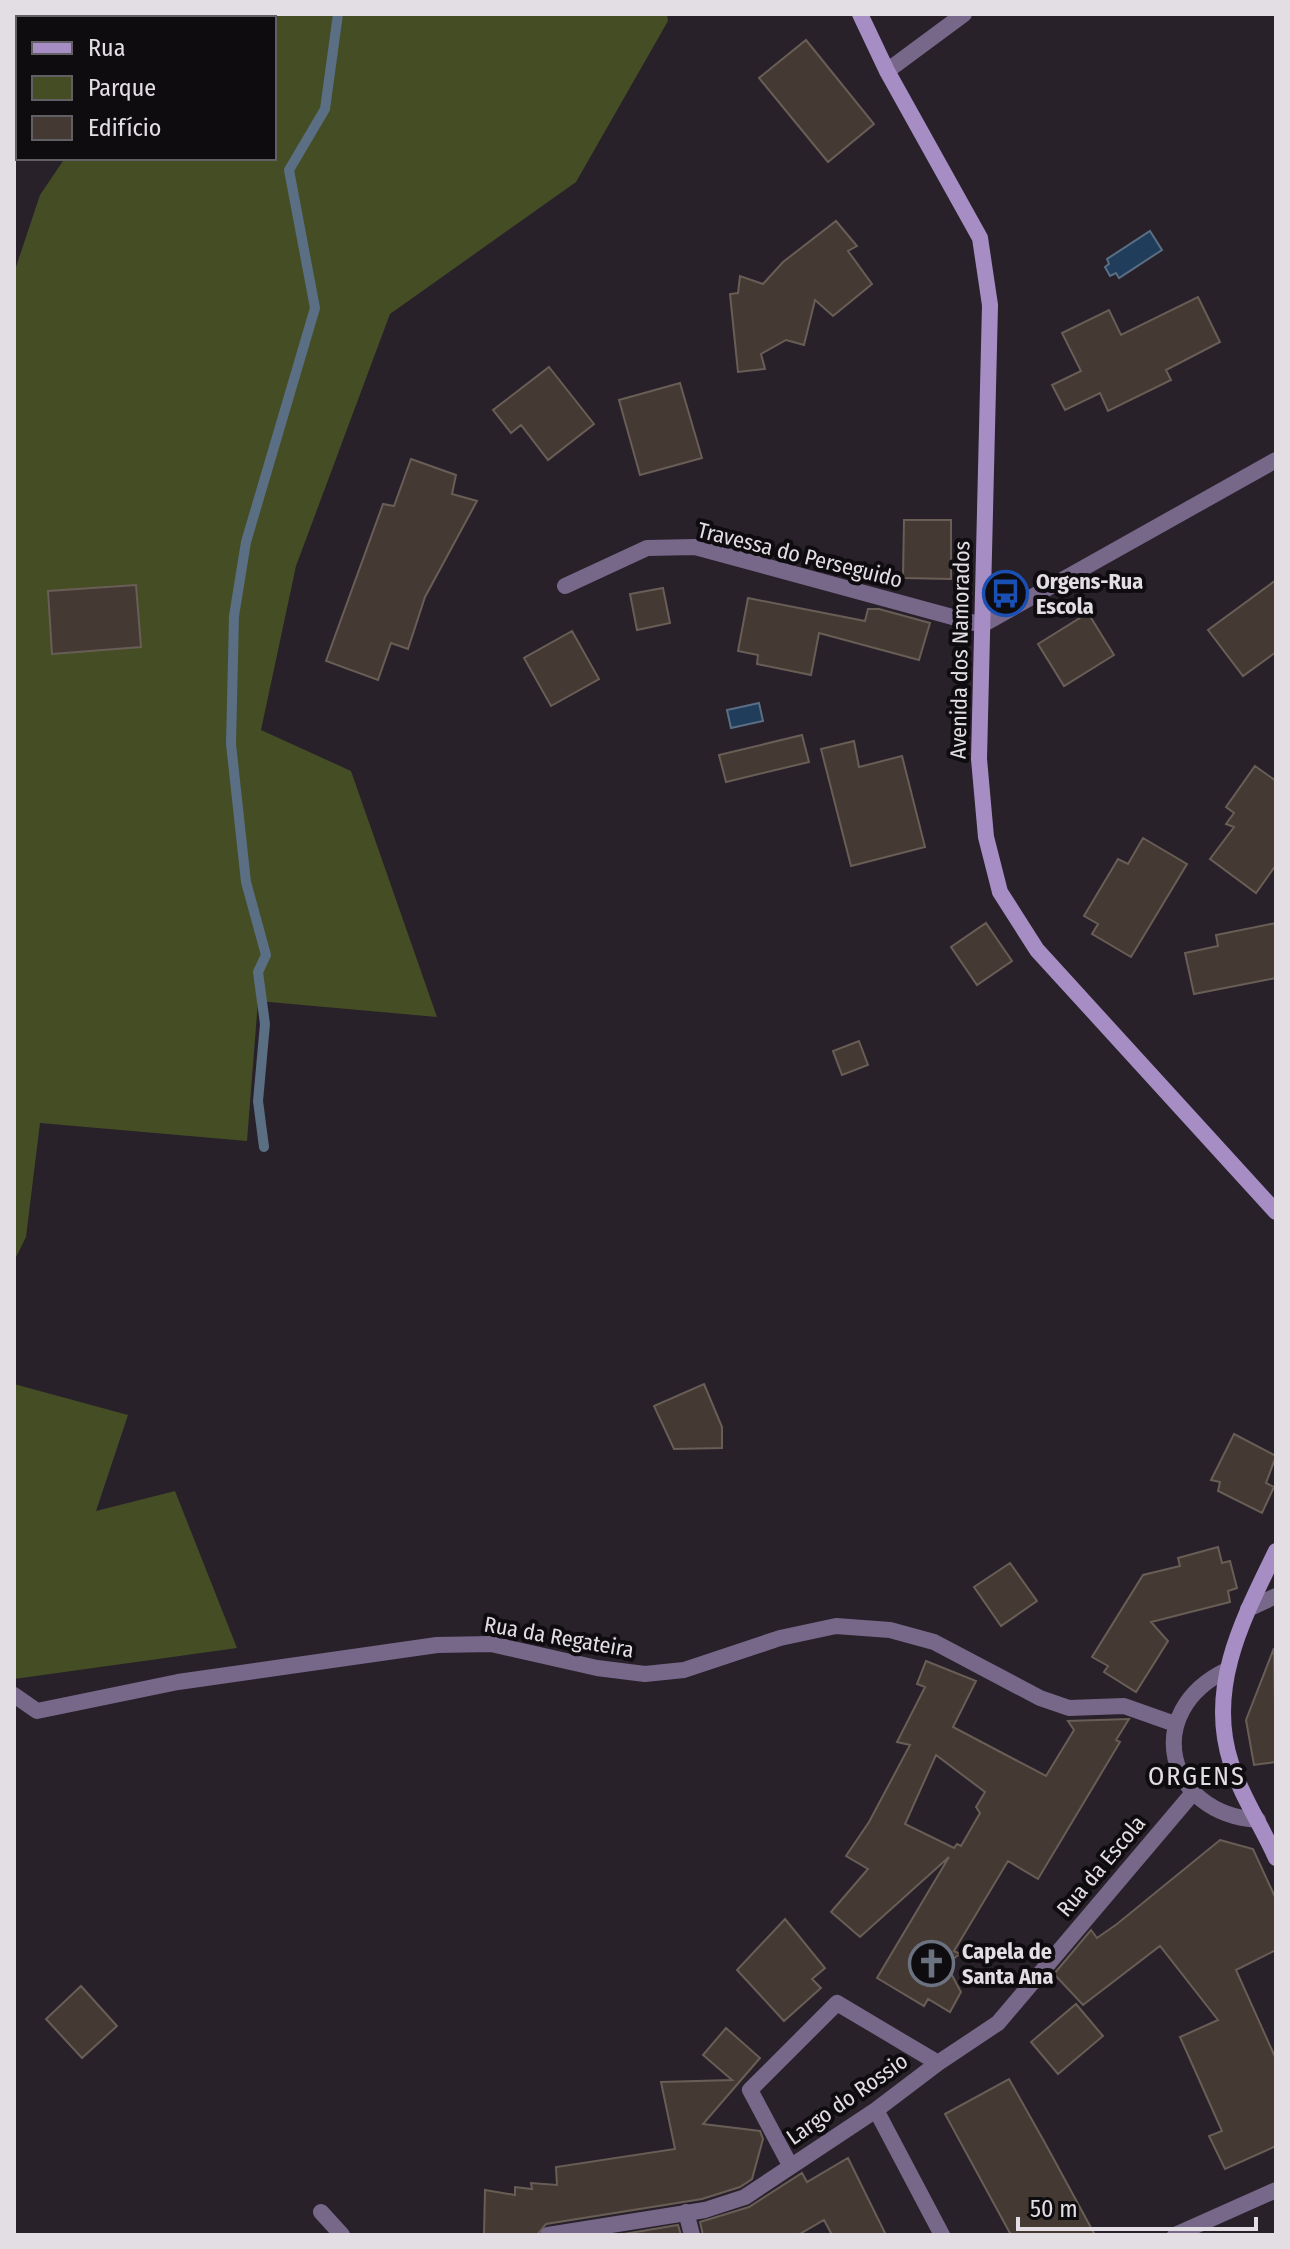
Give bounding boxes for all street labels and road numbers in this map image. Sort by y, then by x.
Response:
street label: Travessa do Perseguido [695,516,905,594]
street label: Avenida dos Namorados [945,541,975,759]
street label: Rua da Regateira [482,1611,636,1663]
street label: Rua da Escola [1051,1810,1151,1922]
street label: Largo do Rossio [781,2047,913,2151]

